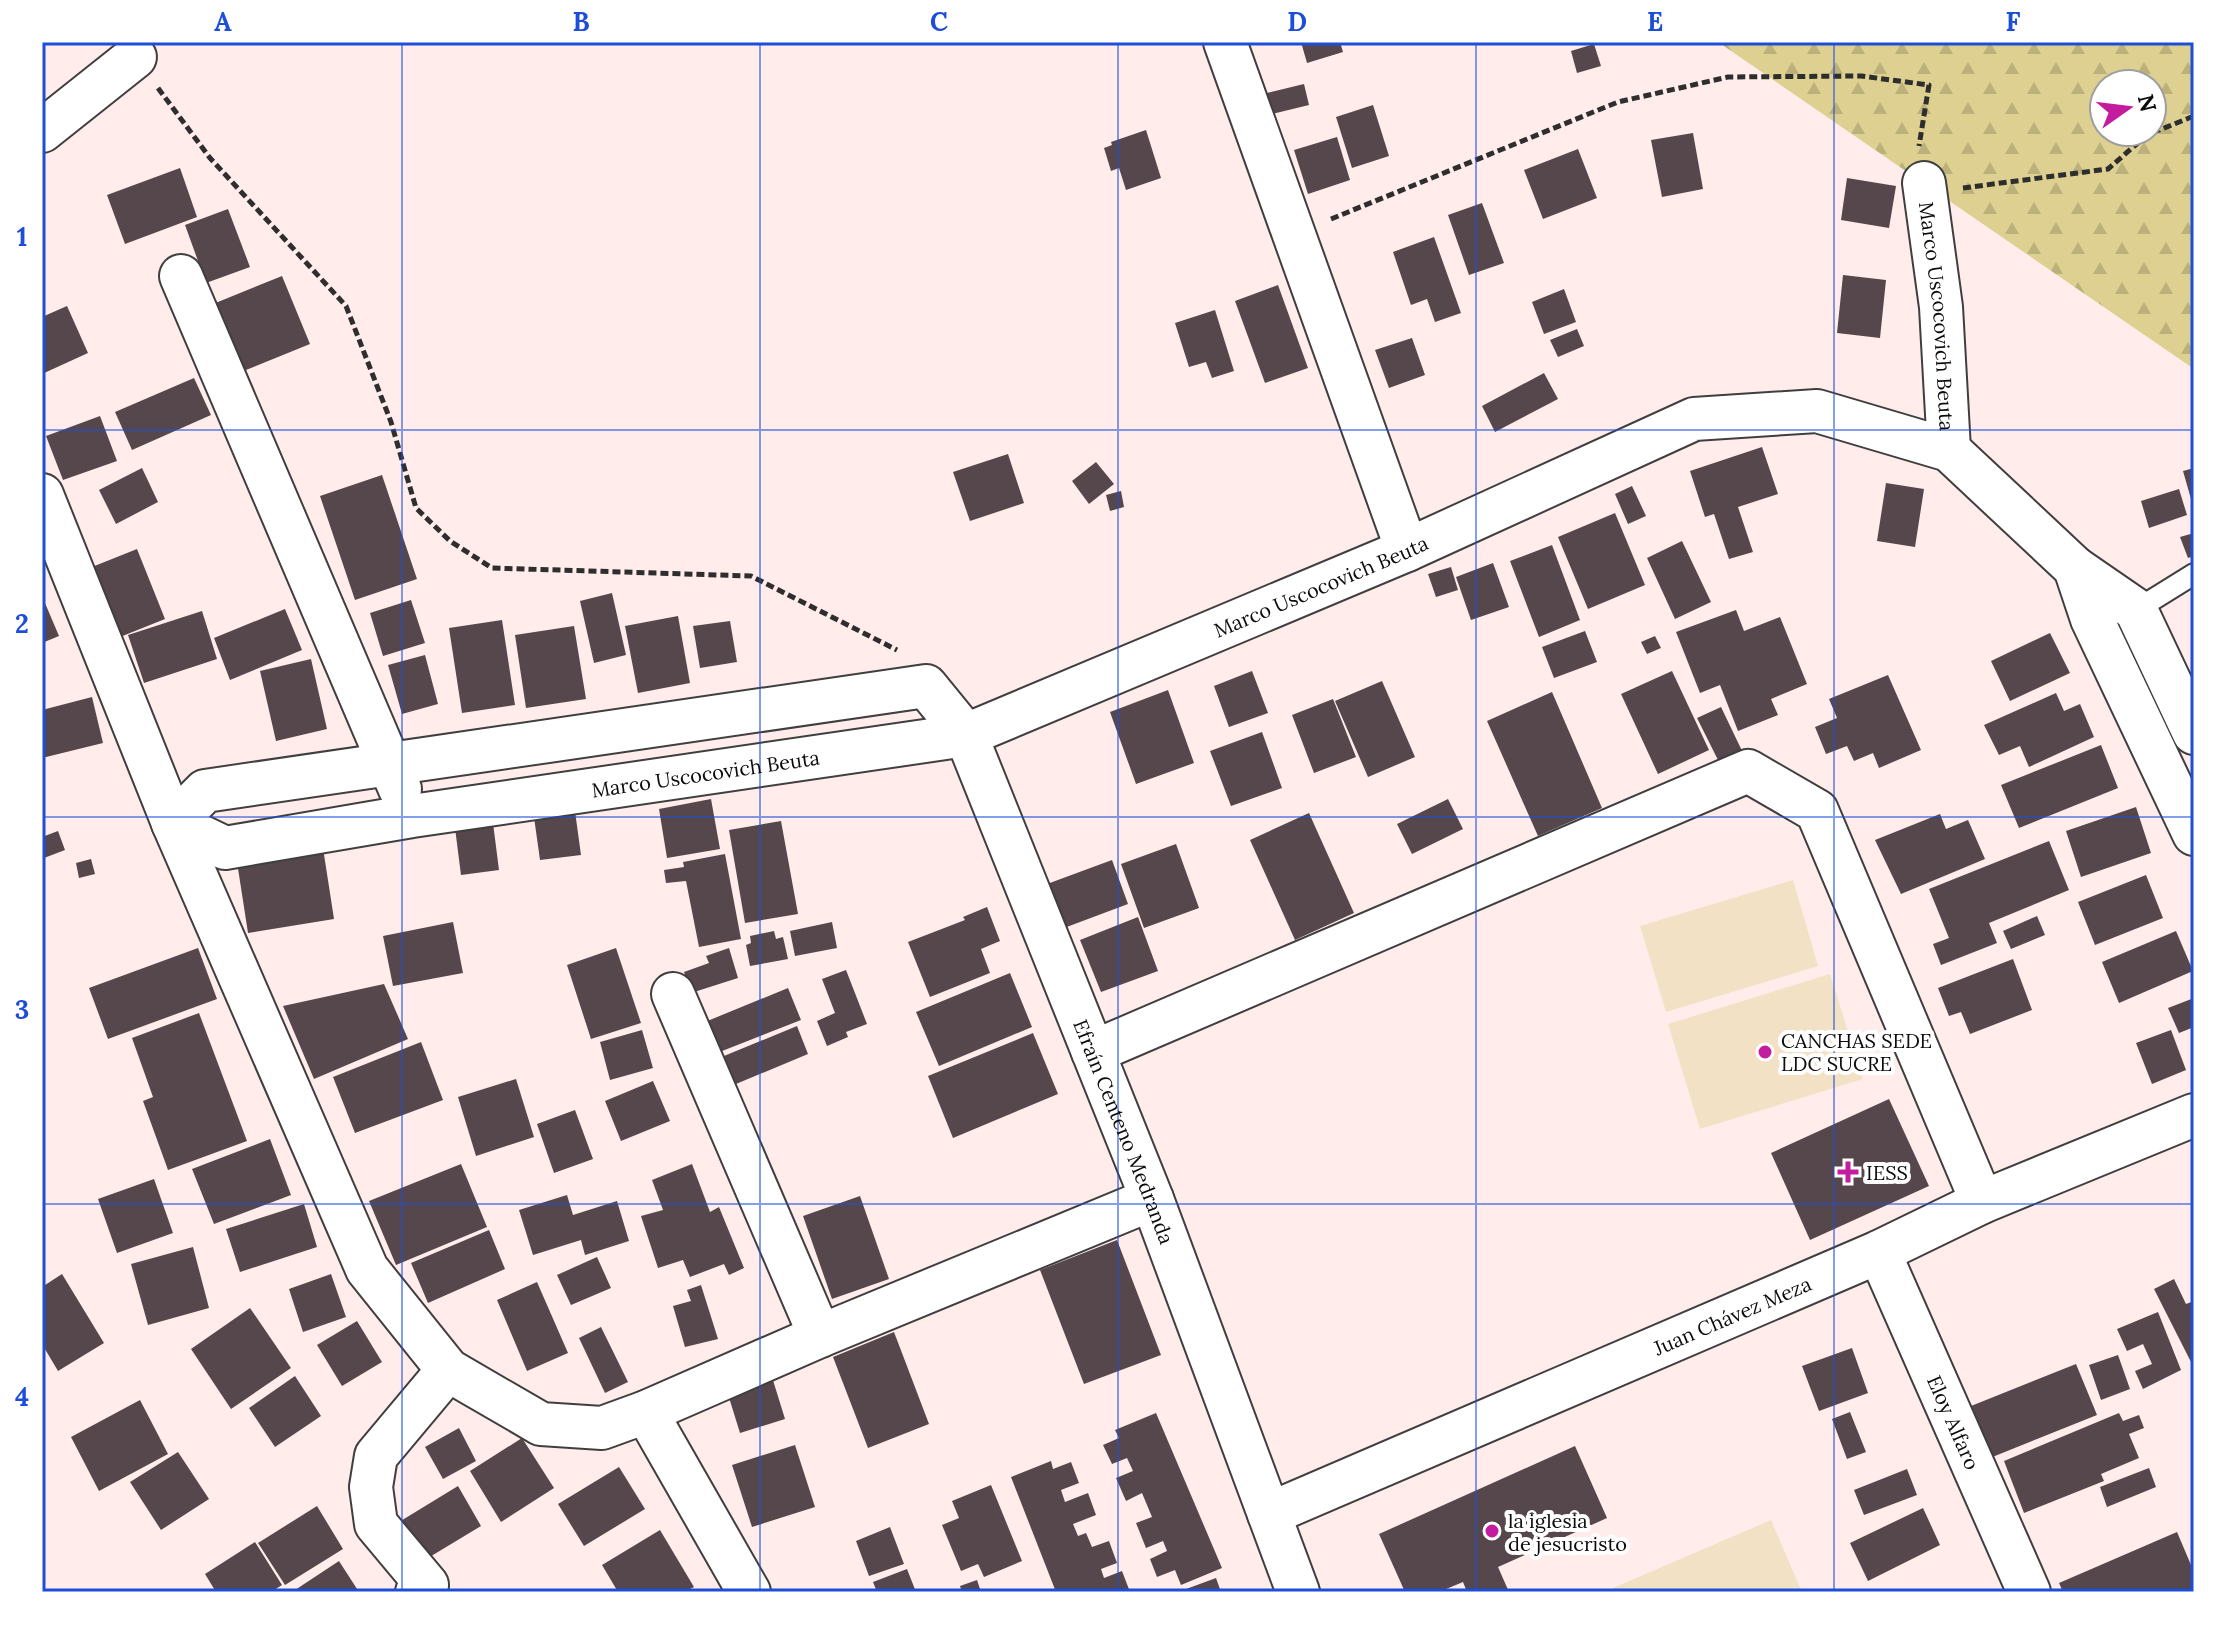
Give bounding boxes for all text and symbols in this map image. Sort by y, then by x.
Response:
text: A [214,5,232,38]
text: B [572,5,590,38]
text: C [930,5,948,38]
text: D [1287,5,1307,38]
text: E [1647,5,1663,38]
text: F [2006,5,2021,38]
north arrow [2088,68,2168,148]
text: N [2132,92,2163,115]
street label: Marco Uscocovich Beuta [1914,200,1960,431]
text: 1 [17,220,27,253]
street label: Marco Uscocovich Beuta [1210,530,1432,642]
text: 2 [15,607,29,640]
street label: Marco Uscocovich Beuta [590,744,821,802]
text: 3 [15,993,29,1026]
street label: Efraín Centeno Medranda [1069,1015,1180,1247]
place label: CANCHAS SEDE LDC SUCRE [1781,1028,1932,1076]
marker: CANCHAS SEDE LDC SUCRE [1756,1043,1774,1061]
place label: IESS [1866,1160,1908,1185]
marker: IESS [1837,1161,1859,1183]
street label: Juan Chávez Meza [1649,1270,1815,1360]
street label: Eloy Alfaro [1922,1371,1986,1473]
text: 4 [15,1380,29,1413]
place label: la iglesia de jesucristo [1508,1508,1627,1556]
marker: la iglesia de jesucristo [1483,1522,1501,1540]

